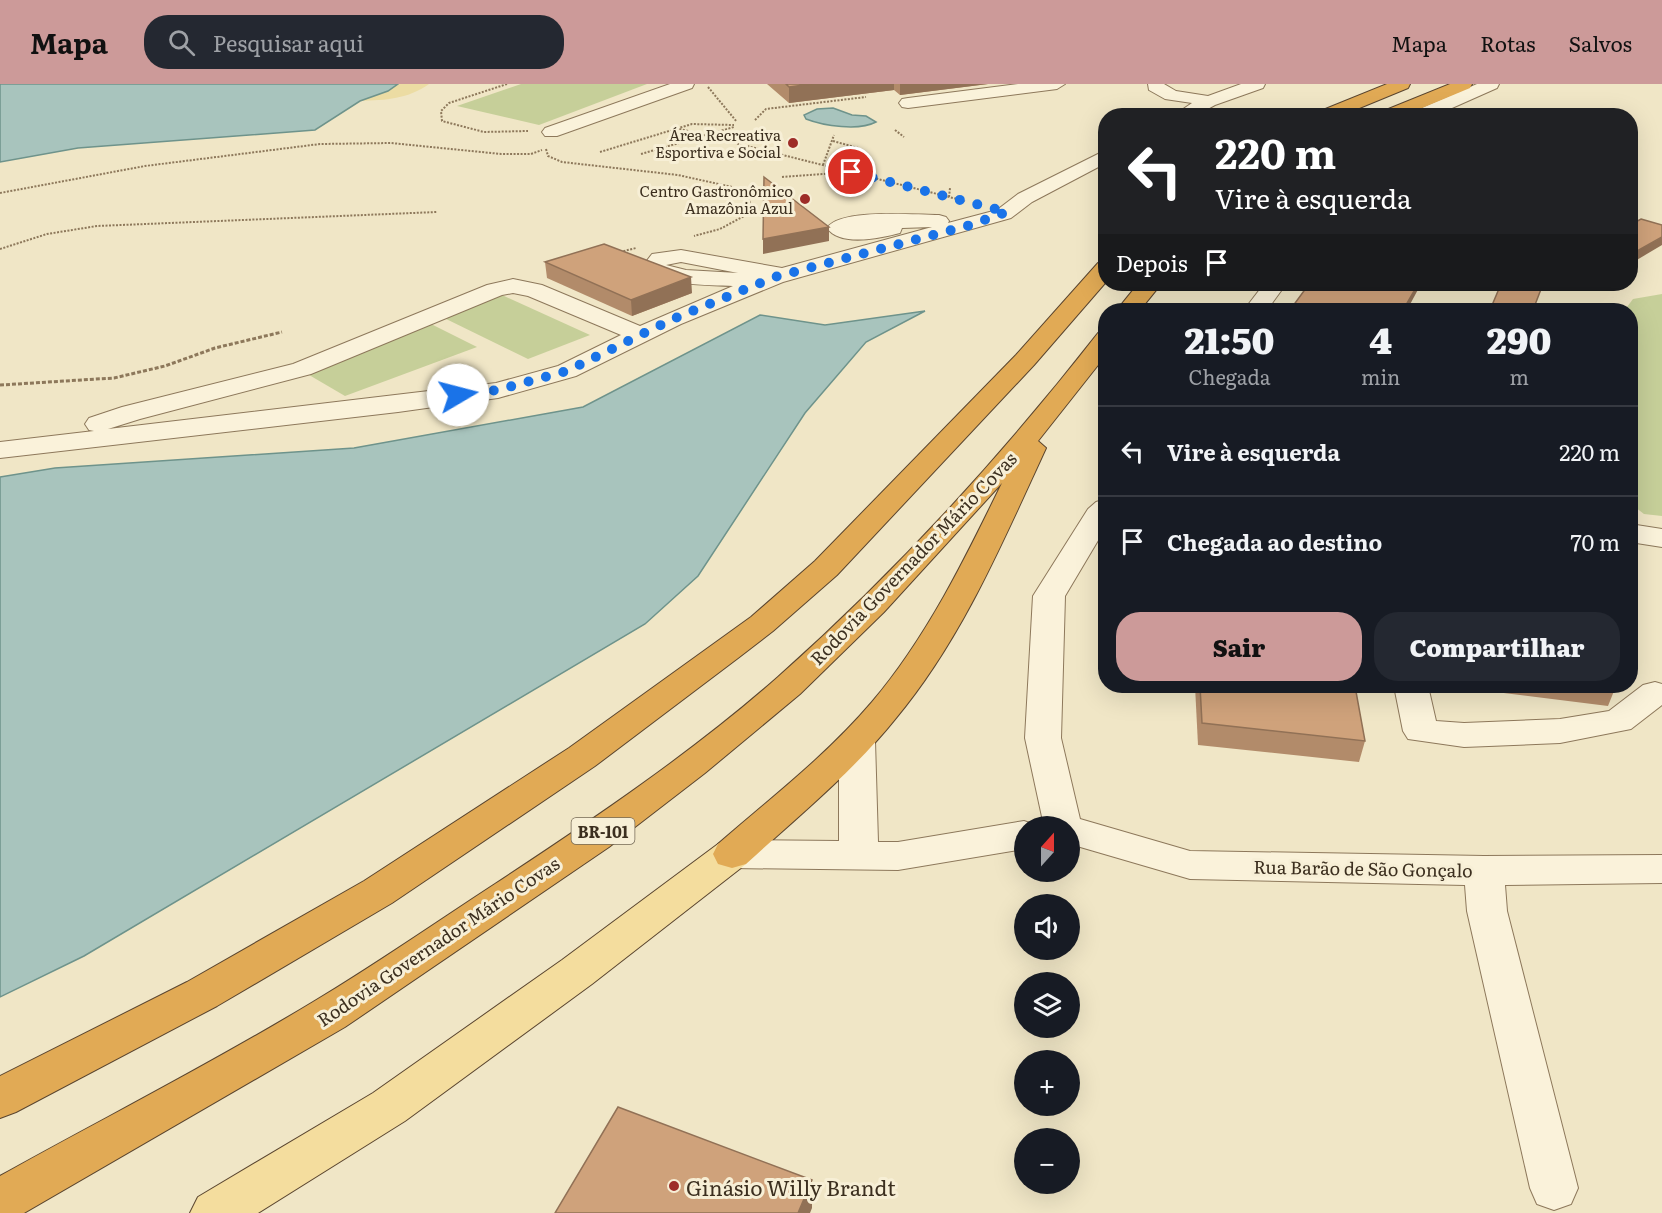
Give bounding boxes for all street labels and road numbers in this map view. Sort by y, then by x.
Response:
street label: Rodovia Governador Mário Covas [803,445,1023,671]
road number: BR-101 [572,818,634,844]
street label: Rodovia Governador Mário Covas [311,849,565,1033]
street label: Rua Barão de São Gonçalo [1253,853,1473,883]

